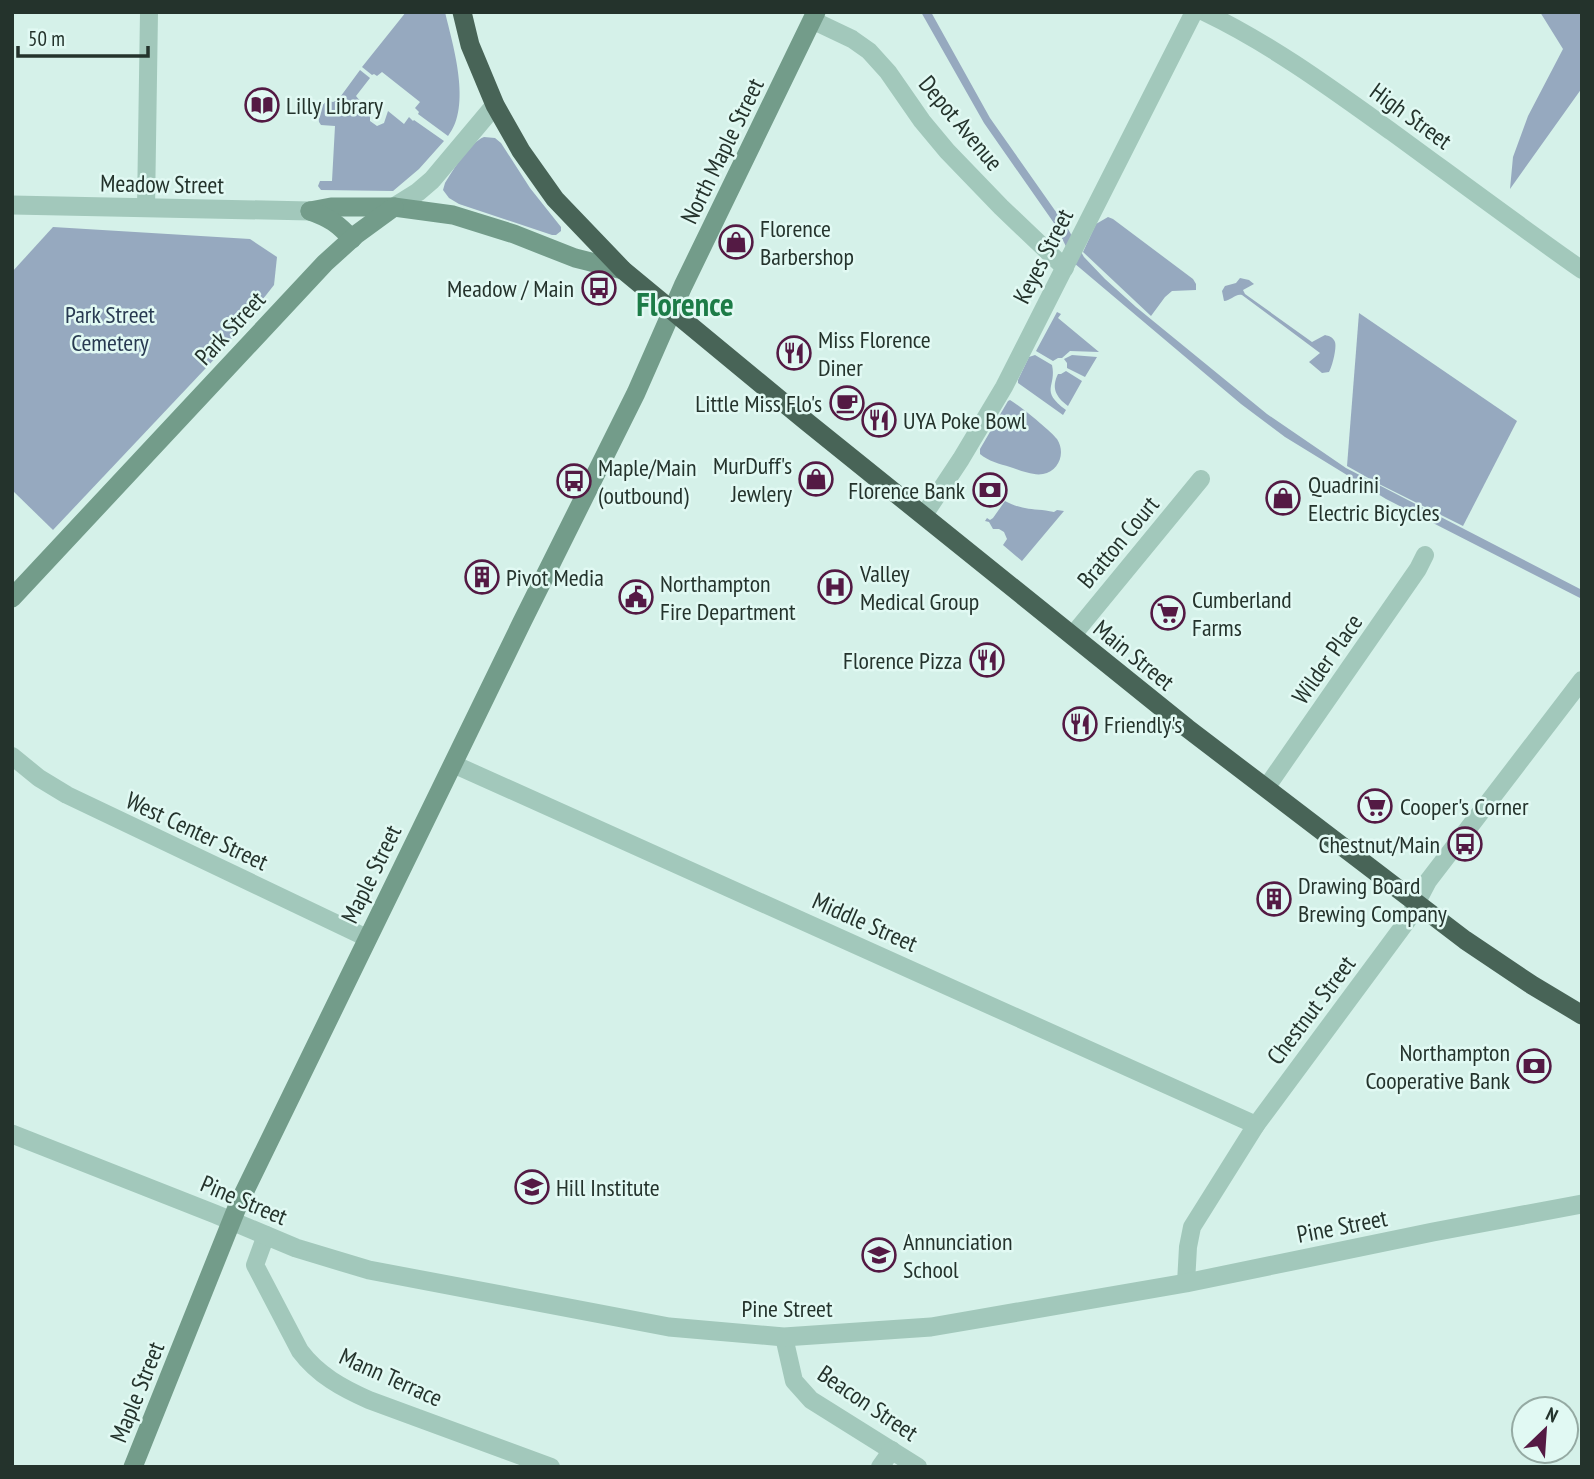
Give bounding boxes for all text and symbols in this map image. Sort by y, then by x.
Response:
scale bar [18,14,147,58]
text: 50 m [28,25,65,52]
street label: Depot Avenue [912,69,1010,177]
street label: North Maple Street [673,73,771,229]
street label: High Street [1364,76,1458,156]
library icon: Lilly Library [243,86,281,124]
place label: Lilly Library [286,90,383,121]
street label: Meadow Street [100,167,225,201]
street label: Keyes Street [1006,203,1080,309]
place label: Florence Barbershop [760,213,854,272]
shop icon: Florence Barbershop [717,223,755,261]
bus stop icon: Meadow / Main [580,269,618,307]
place label: Meadow / Main [447,273,574,304]
district label: Florence [636,283,734,325]
street label: Park Street [188,284,272,371]
park label: Park Street Cemetery [65,299,155,358]
place label: Miss Florence Diner [818,324,931,383]
restaurant icon: Miss Florence Diner [775,334,813,372]
cafe icon: Little Miss Flo's [828,384,866,422]
place label: Little Miss Flo's [695,388,822,419]
restaurant icon: UYA Poke Bowl [860,401,898,439]
place label: UYA Poke Bowl [903,405,1027,436]
place label: MurDuff's Jewlery [713,450,792,509]
place label: Maple/Main (outbound) [598,452,697,511]
shop icon: MurDuff's Jewlery [797,460,835,498]
bus stop icon: Maple/Main (outbound) [555,462,593,500]
place label: Quadrini Electric Bicycles [1308,469,1440,528]
bank icon: Florence Bank [971,471,1009,509]
place label: Florence Bank [848,475,966,506]
shop icon: Quadrini Electric Bicycles [1264,479,1302,517]
street label: Bratton Court [1070,489,1166,595]
building icon: Pivot Media [463,558,501,596]
place label: Valley Medical Group [859,558,979,617]
place label: Pivot Media [506,562,604,593]
place label: Northampton Fire Department [660,568,796,627]
hospital icon: Valley Medical Group [816,568,854,606]
public building icon: Northampton Fire Department [617,578,655,616]
place label: Cumberland Farms [1192,584,1292,643]
supermarket icon: Cumberland Farms [1149,594,1187,632]
street label: Wilder Place [1285,608,1369,710]
street label: Main Street [1087,613,1181,697]
restaurant icon: Florence Pizza [968,641,1006,679]
place label: Florence Pizza [843,645,962,676]
restaurant icon: Friendly's [1061,705,1099,743]
place label: Friendly's [1104,709,1182,740]
street label: West Center Street [121,785,273,878]
supermarket icon: Cooper's Corner [1356,787,1394,825]
place label: Cooper's Corner [1400,791,1529,822]
street label: Maple Street [334,819,408,928]
bus stop icon: Chestnut/Main [1446,825,1484,863]
place label: Chestnut/Main [1319,829,1440,860]
place label: Drawing Board Brewing Company [1298,870,1447,929]
building icon: Drawing Board Brewing Company [1255,880,1293,918]
street label: Middle Street [808,885,923,959]
street label: Chestnut Street [1260,949,1362,1071]
place label: Northampton Cooperative Bank [1366,1037,1511,1096]
bank icon: Northampton Cooperative Bank [1515,1047,1553,1085]
street label: Pine Street [196,1168,292,1232]
school or university icon: Hill Institute [513,1168,551,1206]
place label: Hill Institute [556,1172,660,1203]
street label: Pine Street [1294,1202,1390,1250]
place label: Annunciation School [903,1226,1012,1285]
school or university icon: Annunciation School [860,1236,898,1274]
street label: Pine Street [741,1293,833,1324]
street label: Maple Street [103,1337,171,1447]
street label: Mann Terrace [335,1341,447,1413]
street label: Beacon Street [812,1358,925,1448]
north arrow [1510,1395,1580,1465]
text: N [1542,1402,1562,1428]

